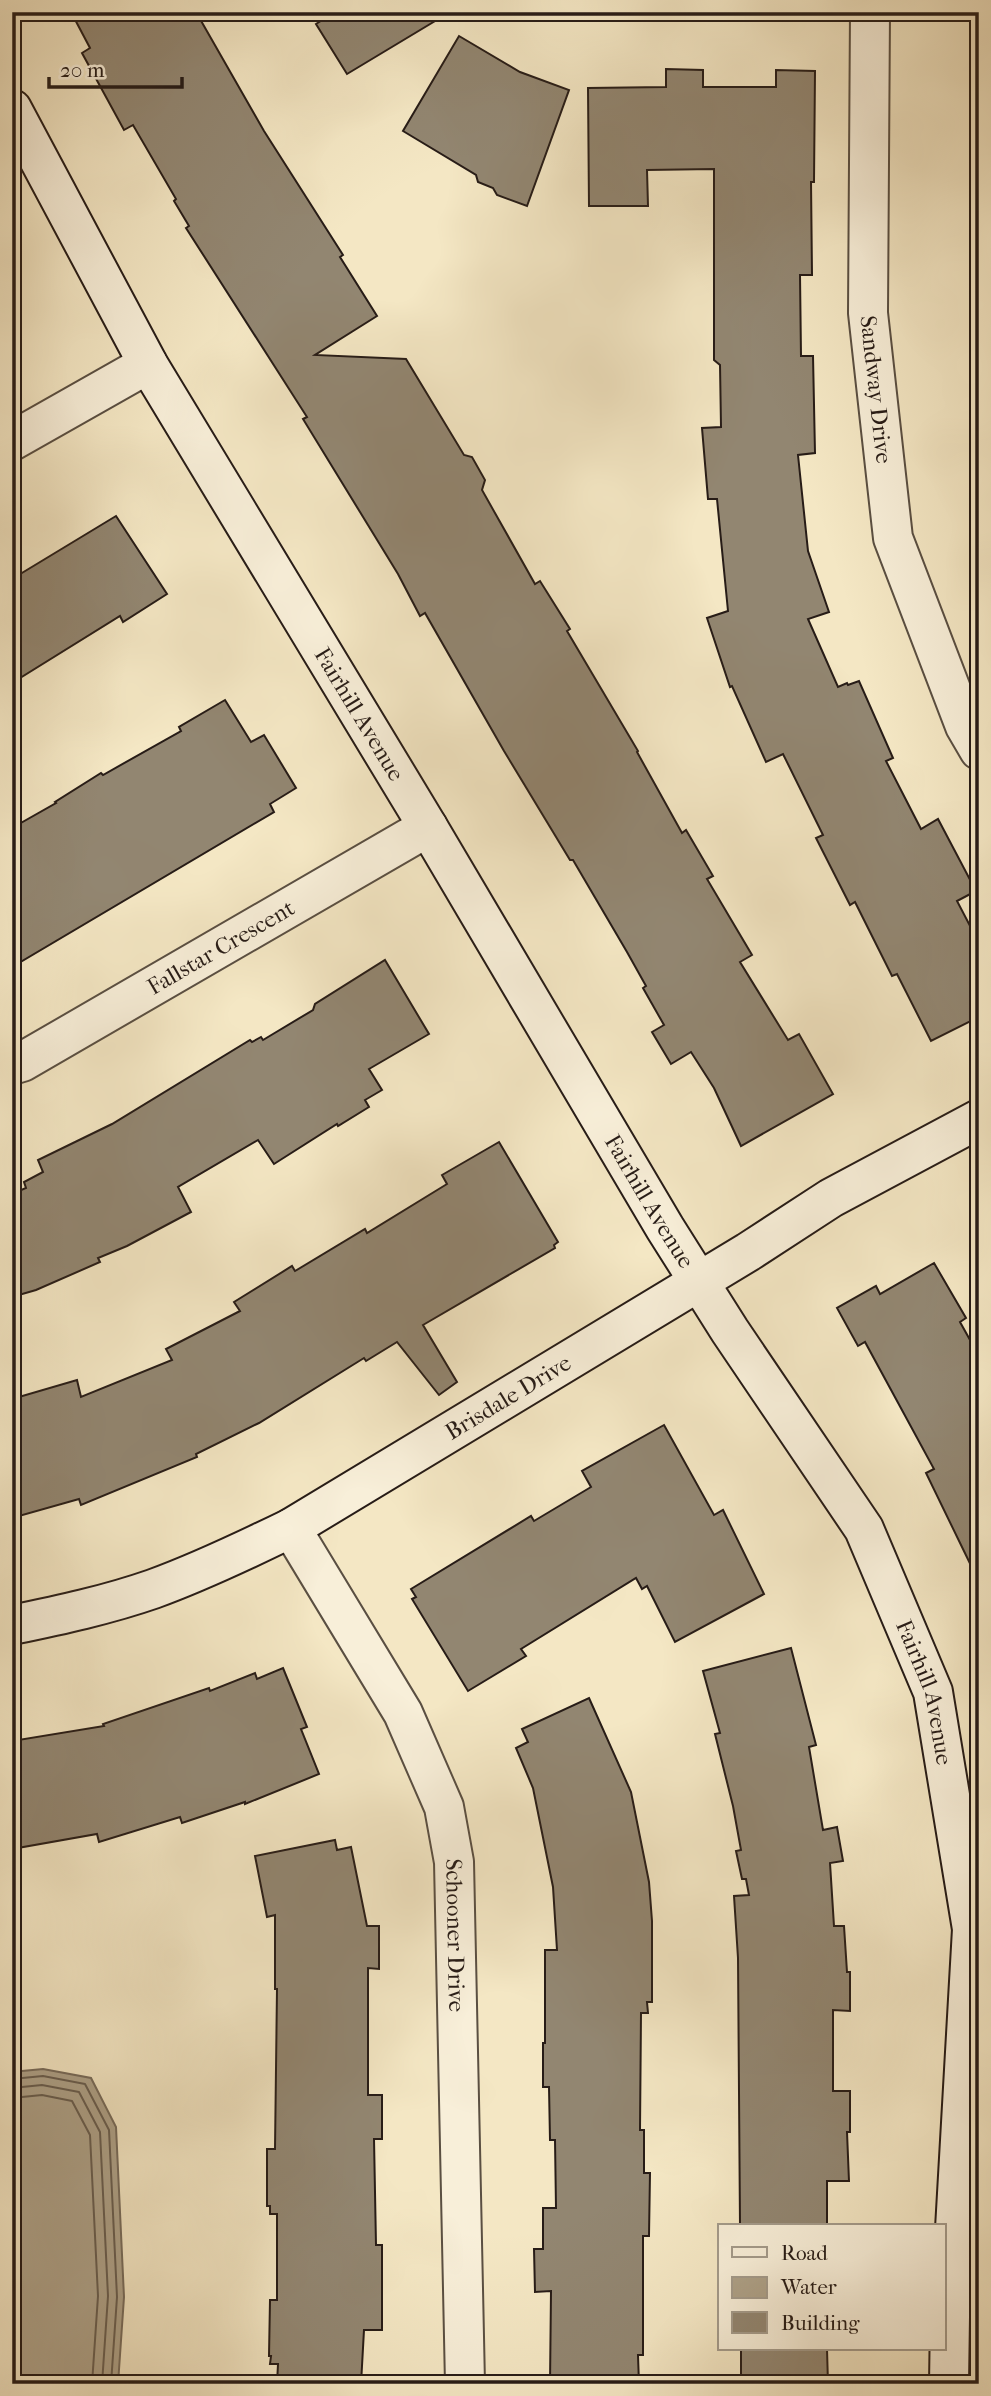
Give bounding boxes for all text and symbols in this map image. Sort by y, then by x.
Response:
scale bar [49,46,182,90]
text: 20 m [60,58,105,82]
street label: Sandway Drive [854,314,898,465]
street label: Fairhill Avenue [309,643,410,786]
street label: Fallstar Crescent [143,894,299,1001]
street label: Fairhill Avenue [599,1130,700,1273]
street label: Brisdale Drive [440,1349,576,1446]
street label: Fairhill Avenue [890,1616,958,1767]
street label: Schooner Drive [440,1858,470,2012]
legend [718,2224,946,2350]
text: Road [781,2241,828,2265]
text: Water [780,2275,837,2299]
text: Building [781,2311,860,2335]

